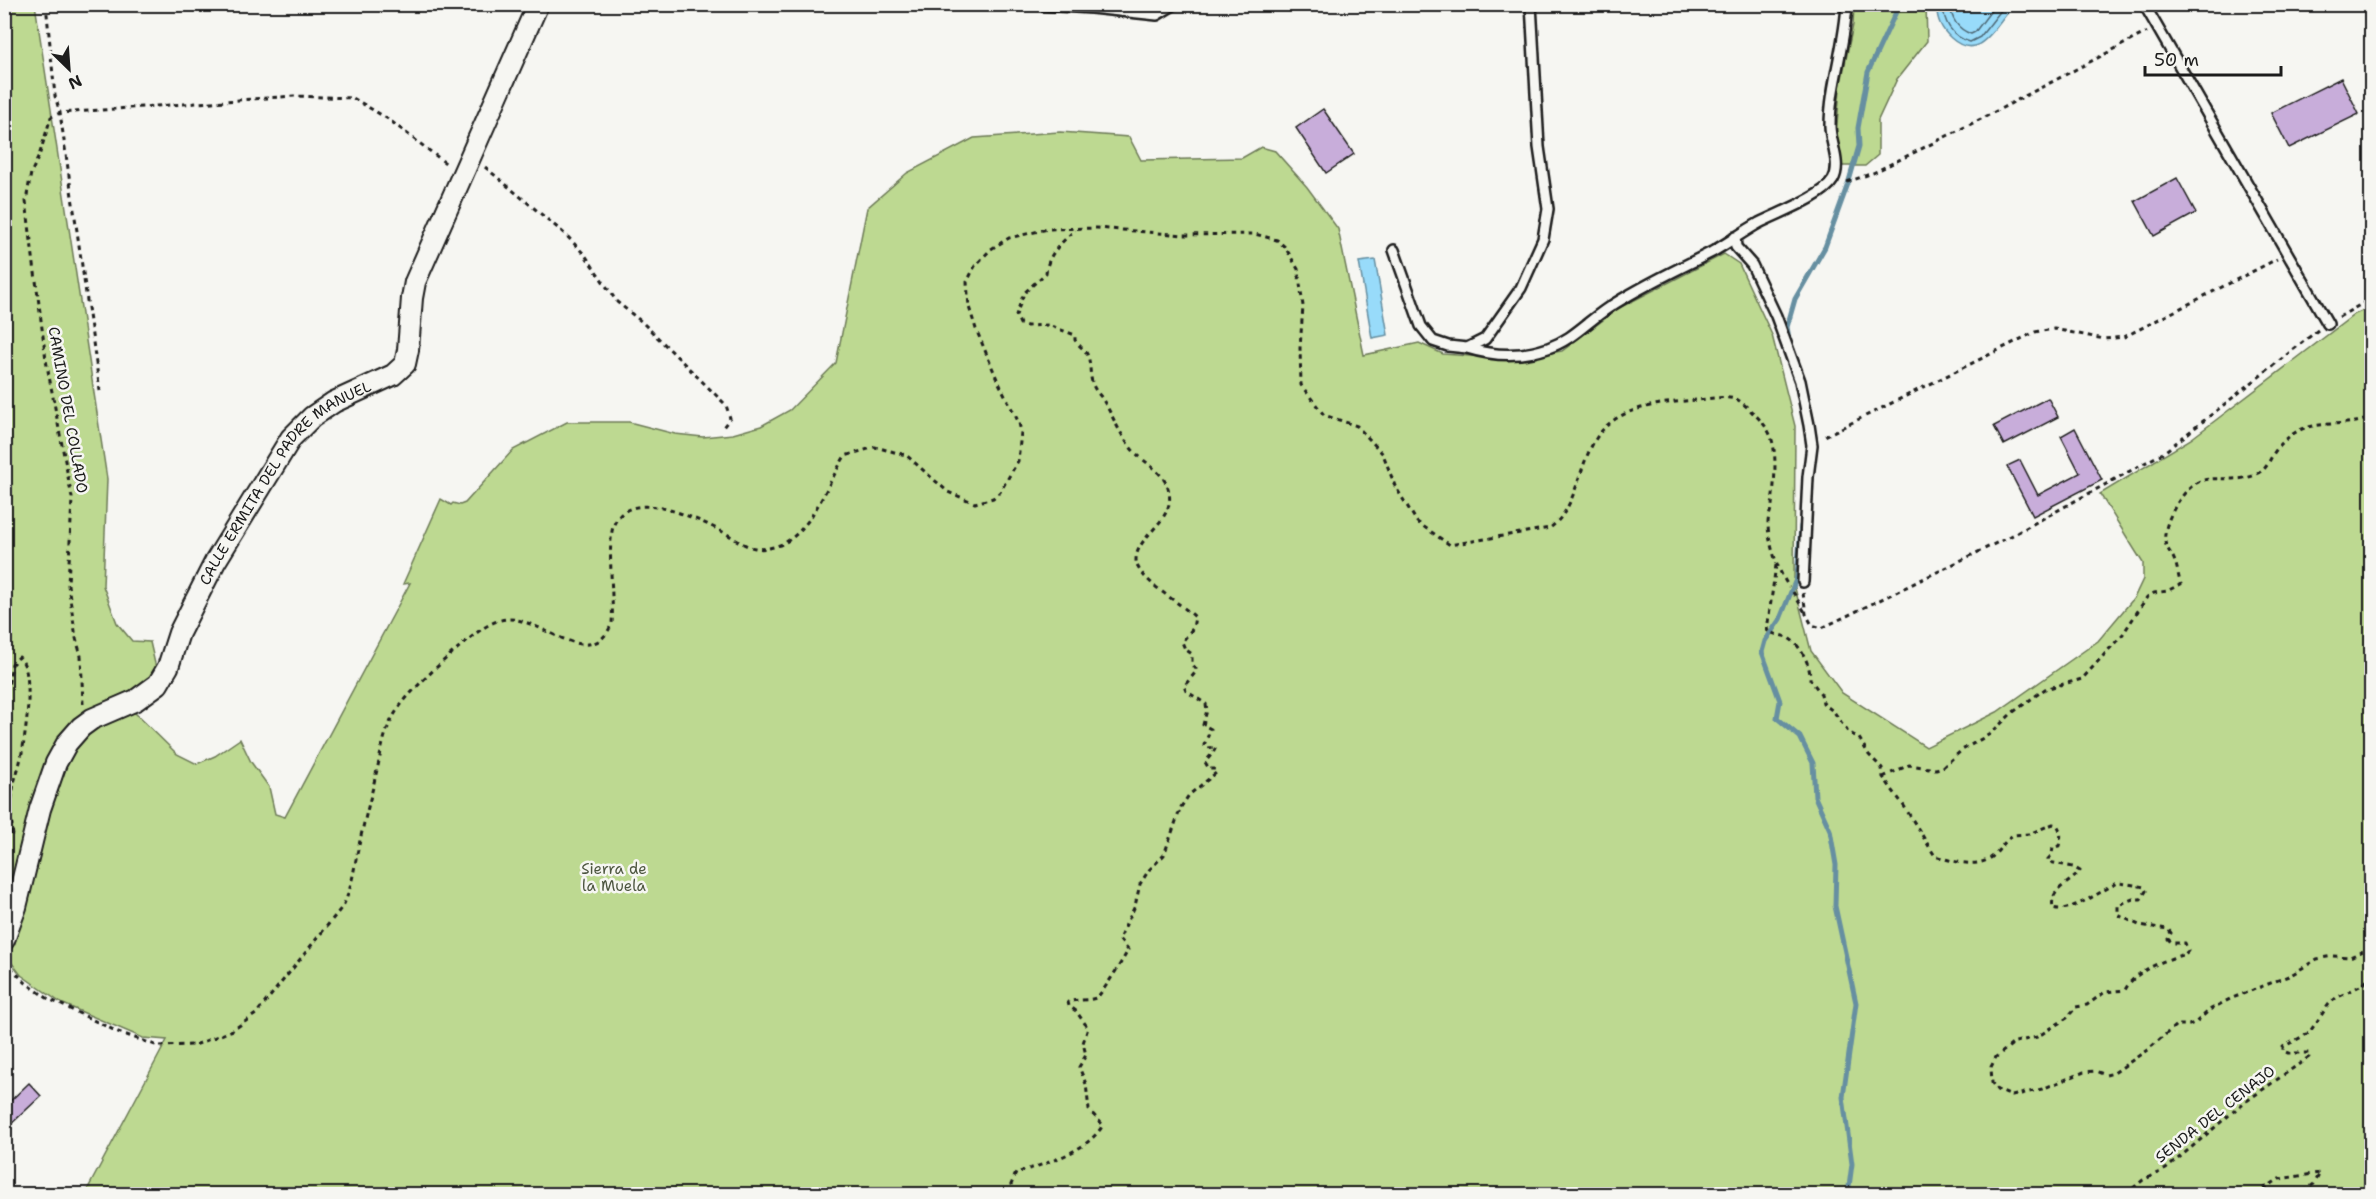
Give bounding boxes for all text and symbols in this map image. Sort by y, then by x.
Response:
north arrow [39,39,99,99]
scale bar [2145,39,2282,77]
text: 50 m [2154,48,2199,72]
text: N [65,70,85,94]
street label: CAMINO DEL COLLADO [43,325,93,495]
street label: CALLE ERMITA DEL PADRE MANUEL [195,376,374,589]
park label: Sierra de la Muela [581,859,647,896]
street label: SENDA DEL CENAJO [2151,1061,2279,1167]

